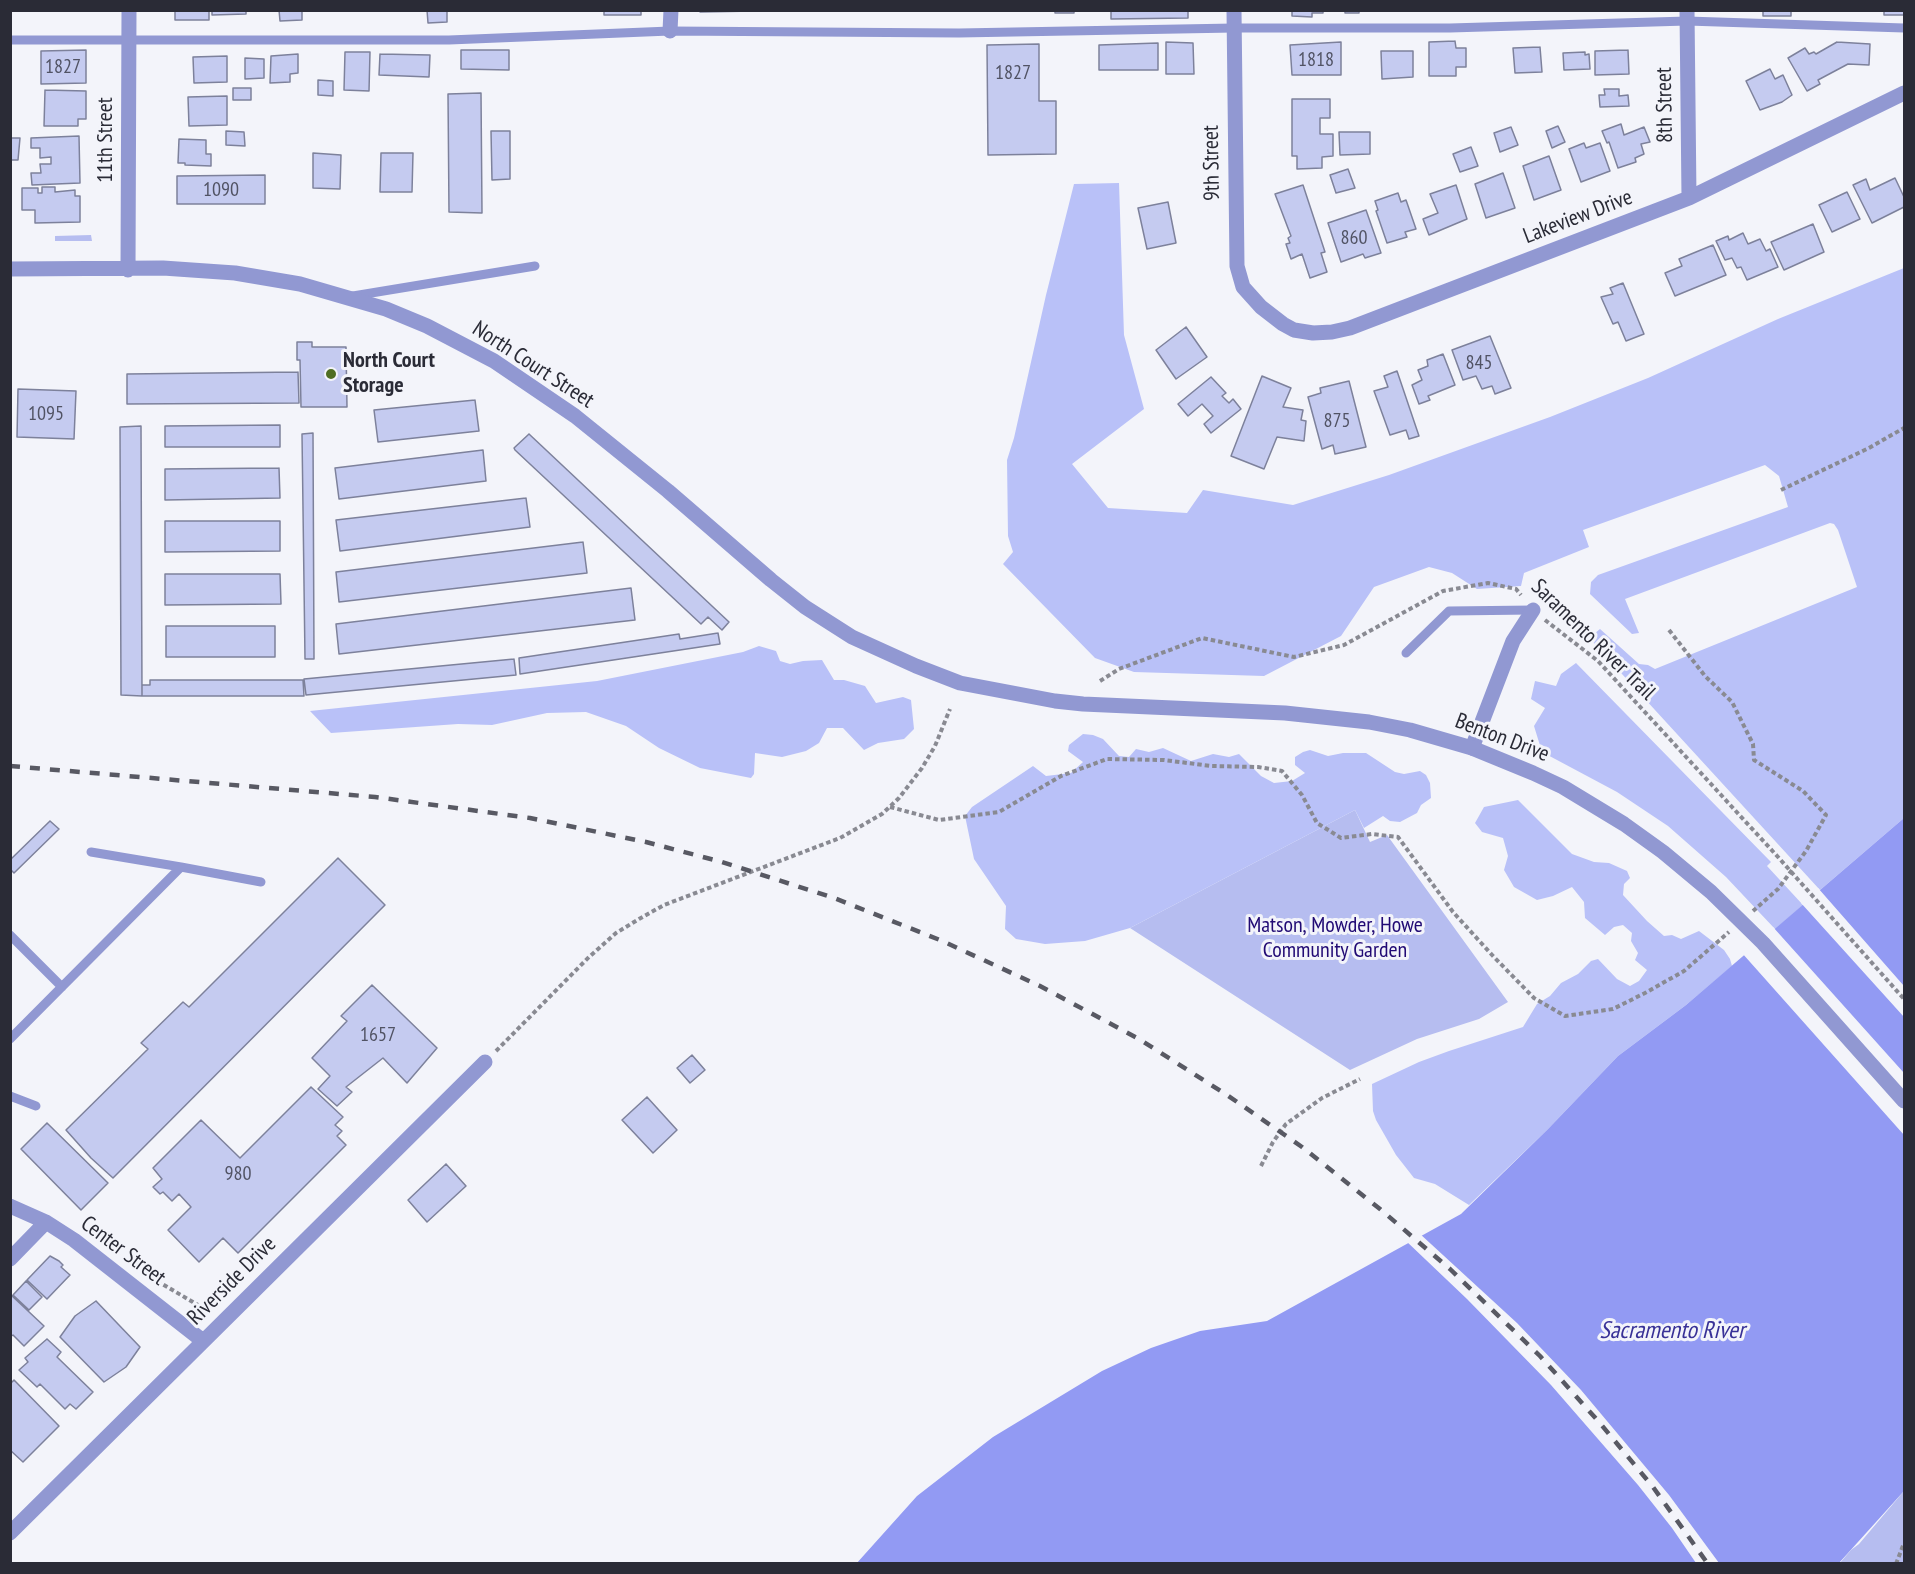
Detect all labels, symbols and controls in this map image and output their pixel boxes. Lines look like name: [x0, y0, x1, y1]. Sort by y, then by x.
house number: 1818: [1298, 48, 1334, 72]
house number: 1827: [45, 55, 81, 79]
house number: 1827: [995, 61, 1031, 85]
street label: 8th Street: [1651, 67, 1679, 143]
street label: 11th Street: [93, 97, 119, 183]
street label: 9th Street: [1198, 125, 1226, 201]
house number: 1090: [203, 178, 239, 202]
street label: Lakeview Drive: [1520, 184, 1636, 250]
house number: 860: [1341, 226, 1367, 250]
street label: North Court Street: [467, 316, 599, 414]
place label: North Court Storage: [343, 348, 435, 400]
house number: 845: [1466, 351, 1492, 375]
marker: North Court Storage: [324, 367, 338, 381]
house number: 1095: [28, 402, 64, 426]
house number: 875: [1324, 409, 1350, 433]
street label: Saramento River Trail: [1525, 574, 1661, 706]
street label: Benton Drive: [1451, 708, 1553, 768]
park label: Matson, Mowder, Howe Community Garden: [1247, 913, 1423, 964]
house number: 1657: [360, 1023, 396, 1047]
house number: 980: [225, 1162, 251, 1186]
street label: Center Street: [75, 1211, 171, 1291]
street label: Riverside Drive: [182, 1231, 282, 1331]
water label: Sacramento River: [1599, 1317, 1745, 1345]

